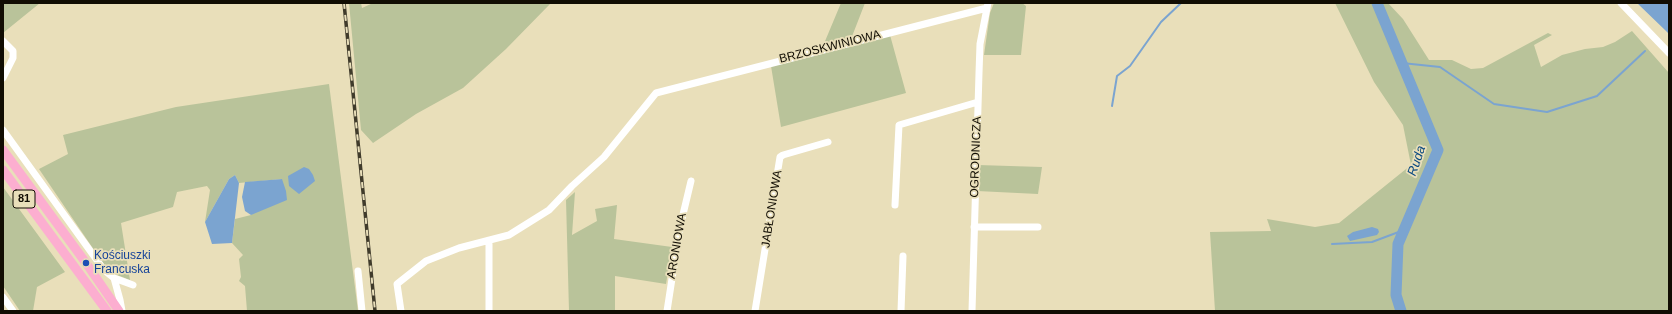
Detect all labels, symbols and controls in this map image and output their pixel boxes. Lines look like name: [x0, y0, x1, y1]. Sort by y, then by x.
street label: BRZOSKWINIOWA: [778, 27, 882, 67]
street label: OGRODNICZA: [967, 116, 985, 198]
water label: Ruda: [1405, 144, 1429, 178]
street label: JABŁONIOWA: [759, 169, 785, 249]
road number: 81: [13, 190, 35, 208]
street label: ARONIOWA: [664, 212, 690, 280]
place label: Kościuszki Francuska: [94, 249, 151, 277]
marker: Kościuszki Francuska: [81, 258, 91, 268]

